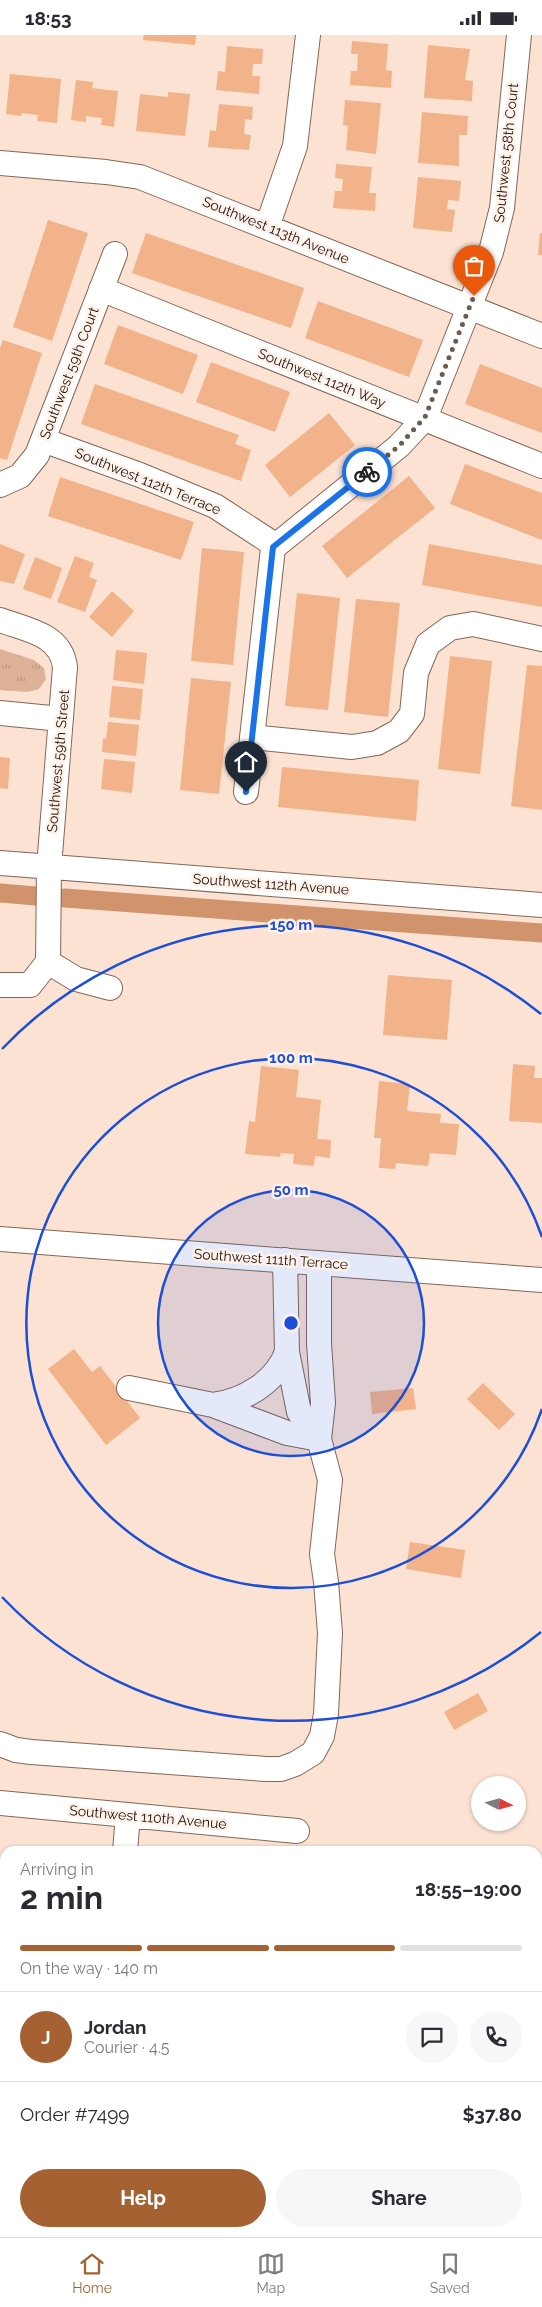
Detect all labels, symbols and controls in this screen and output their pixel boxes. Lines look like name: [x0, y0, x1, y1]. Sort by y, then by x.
text: 18:53: [25, 7, 72, 29]
street label: Southwest 58th Court: [491, 82, 521, 224]
street label: Southwest 113th Avenue: [200, 193, 352, 267]
pin: [453, 245, 495, 296]
icon: bag: [460, 252, 488, 280]
street label: Southwest 59th Court: [36, 304, 102, 441]
street label: Southwest 112th Way: [256, 345, 389, 411]
street label: Southwest 112th Terrace: [73, 444, 223, 518]
courier: [342, 447, 392, 497]
icon: bike: [353, 458, 381, 486]
street label: Southwest 59th Street: [44, 689, 72, 833]
pin: [225, 741, 267, 792]
icon: home: [232, 748, 260, 776]
street label: Southwest 112th Avenue: [192, 871, 350, 897]
text: 150 m: [270, 916, 312, 934]
text: 100 m: [269, 1049, 313, 1067]
text: 50 m: [273, 1181, 309, 1199]
street label: Southwest 111th Terrace: [193, 1246, 349, 1272]
centre of rings: [282, 1314, 300, 1332]
north arrow: [471, 1776, 526, 1831]
map controls: [471, 1776, 526, 1831]
street label: Southwest 110th Avenue: [69, 1802, 227, 1832]
text: Arriving in: [20, 1860, 94, 1879]
text: 18:55–19:00: [415, 1878, 522, 1900]
text: 2 min: [20, 1879, 103, 1916]
text: On the way · 140 m: [20, 1959, 158, 1978]
button: chat: [406, 2011, 458, 2063]
button: phone: [470, 2011, 522, 2063]
text: Jordan: [84, 2016, 147, 2038]
text: J: [41, 2026, 51, 2048]
text: Courier · 4.5: [84, 2038, 169, 2057]
text: Order #7499: [20, 2103, 129, 2125]
text: $37.80: [462, 2103, 522, 2125]
button: Help: [20, 2169, 266, 2227]
button: Share: [276, 2169, 522, 2227]
tab: Home: [72, 2250, 112, 2296]
tab: Map: [257, 2250, 285, 2296]
tab: Saved: [430, 2250, 470, 2296]

